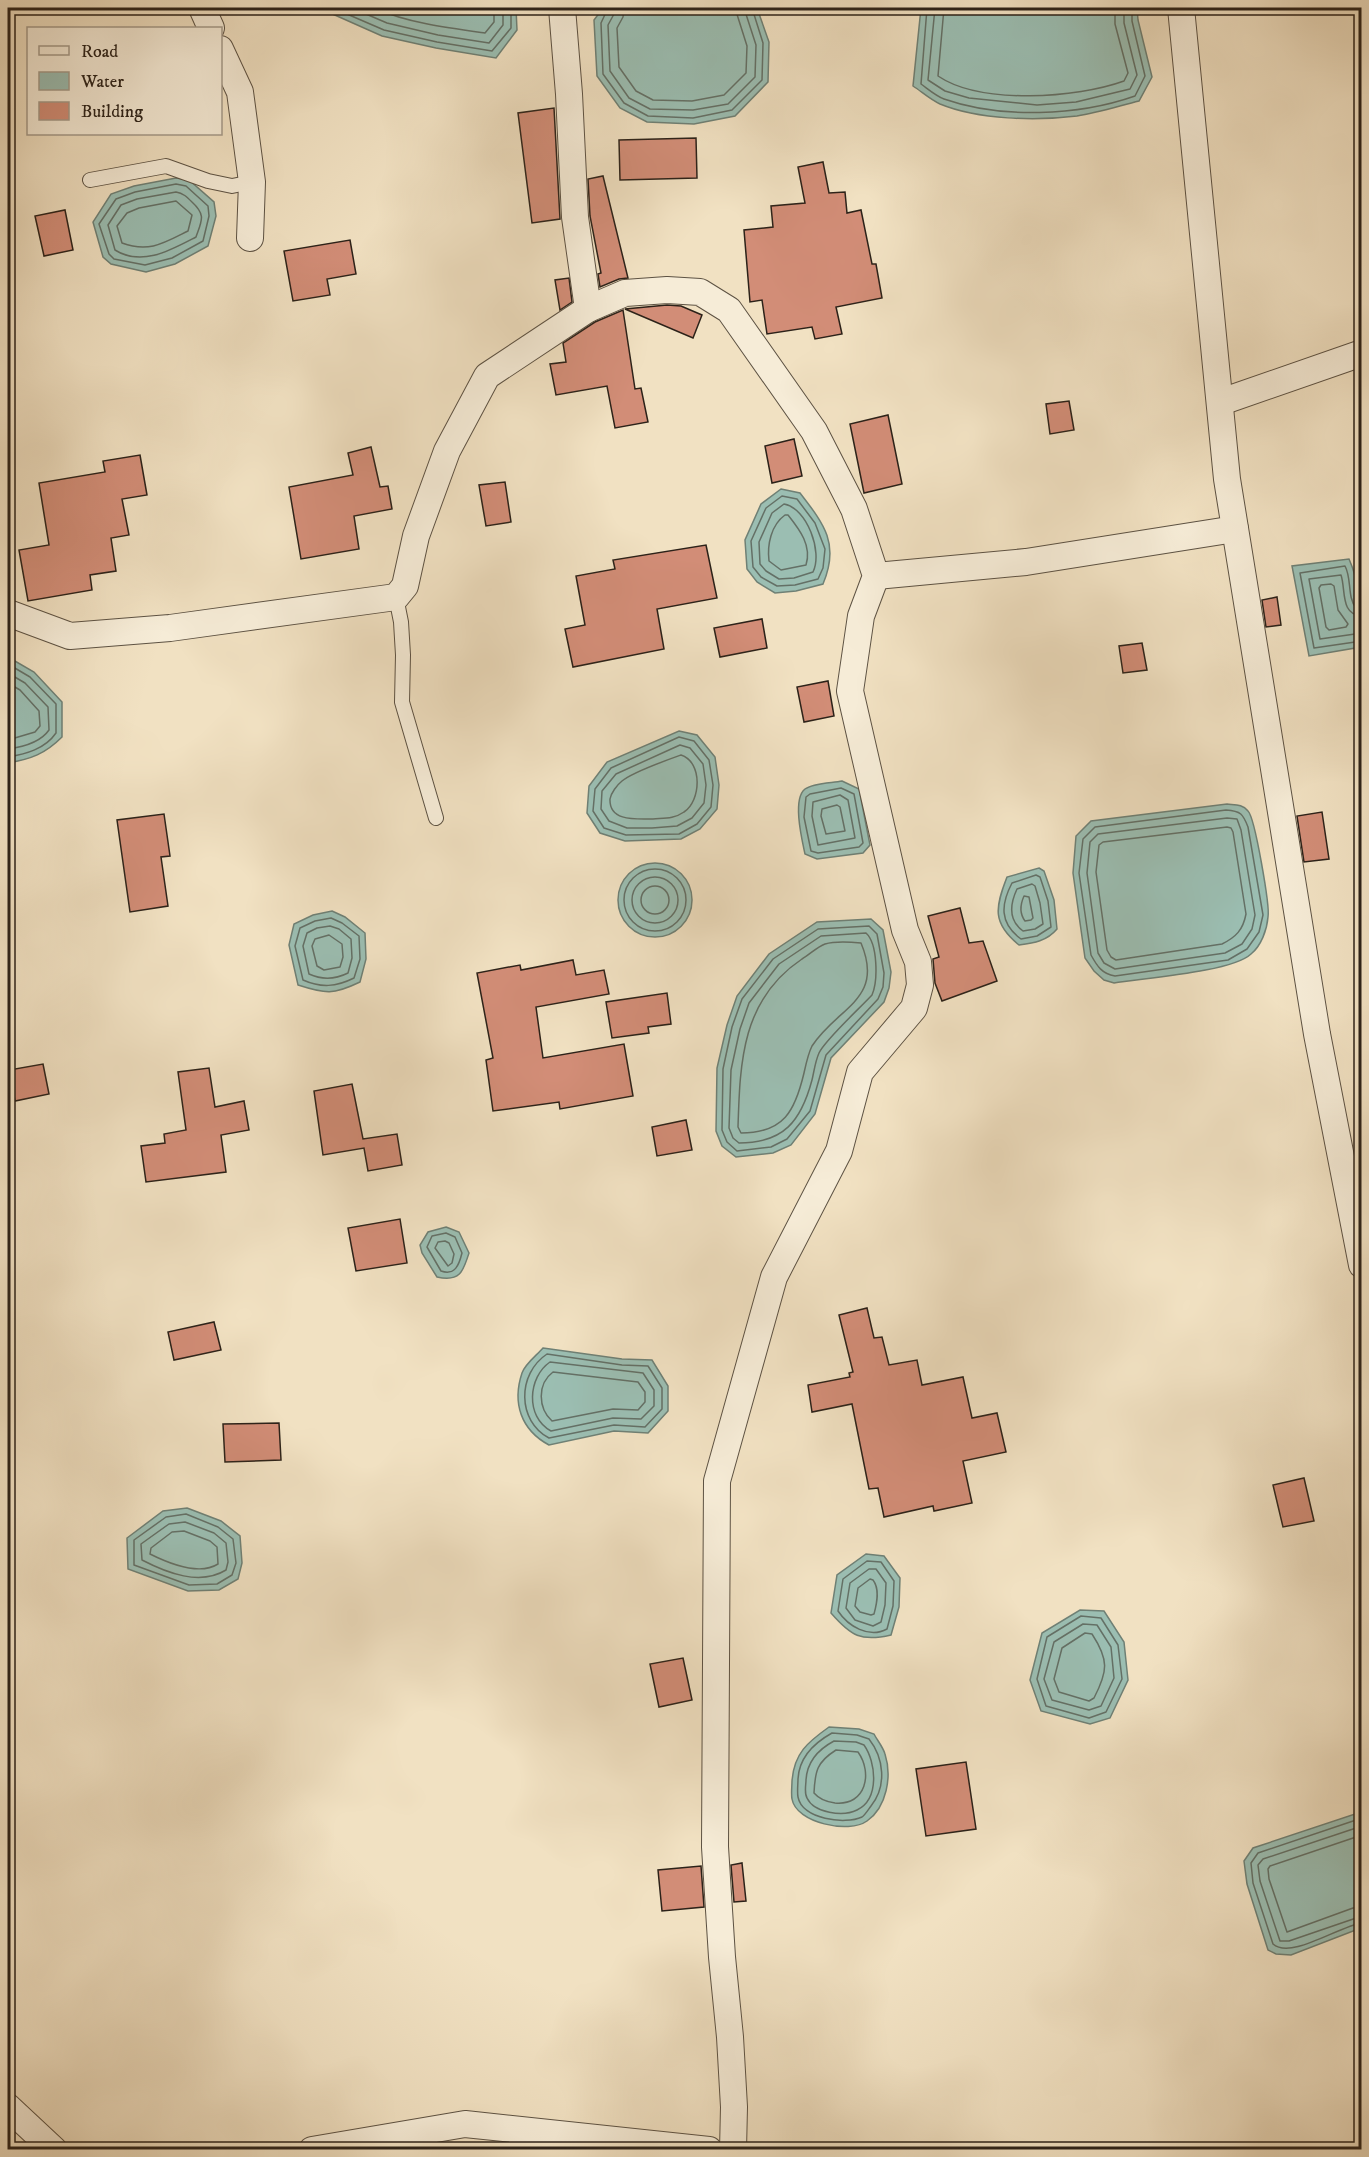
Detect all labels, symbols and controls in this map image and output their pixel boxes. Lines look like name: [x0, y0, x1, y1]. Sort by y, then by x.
legend: [27, 27, 222, 135]
text: Road: [81, 41, 118, 63]
text: Water: [80, 71, 124, 93]
text: Building: [81, 101, 143, 123]

